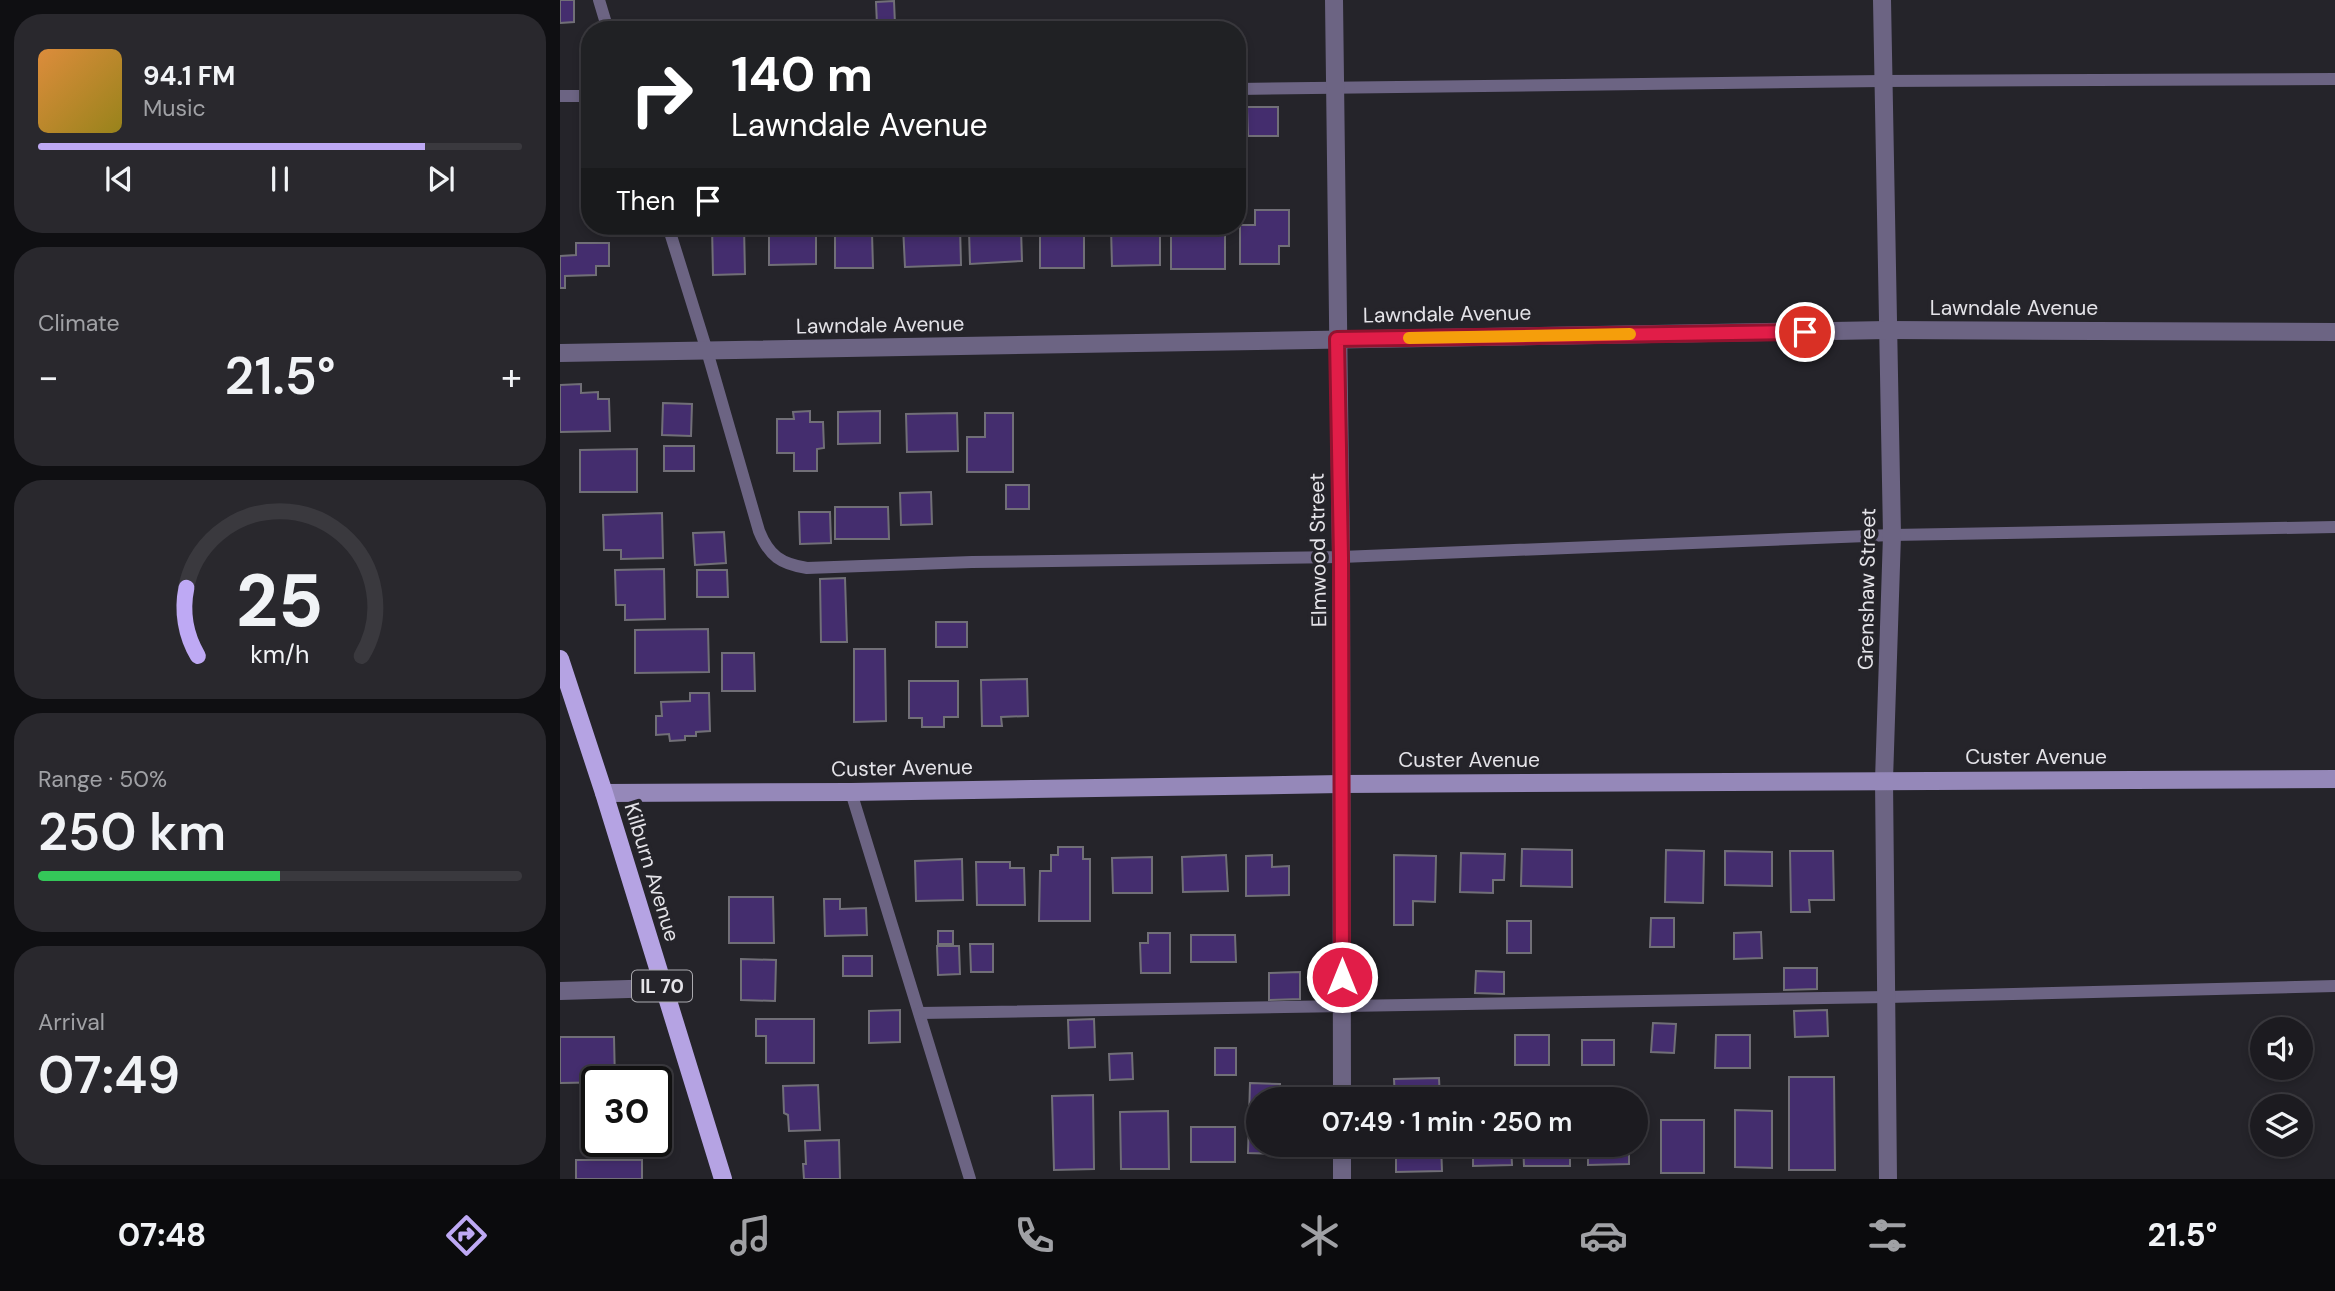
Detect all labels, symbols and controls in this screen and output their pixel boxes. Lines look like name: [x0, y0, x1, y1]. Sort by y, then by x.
text: 140 m: [731, 42, 873, 106]
icon: right: [616, 49, 707, 140]
text: 94.1 FM: [143, 59, 235, 93]
text: Music: [143, 93, 206, 123]
text: Lawndale Avenue: [731, 104, 988, 146]
icon: previous: [100, 160, 138, 198]
icon: pause: [261, 160, 299, 198]
icon: next: [422, 160, 460, 198]
icon: arrive: [689, 182, 727, 220]
text: Then: [616, 184, 675, 218]
street label: Lawndale Avenue: [1930, 294, 2098, 322]
street label: Lawndale Avenue: [1363, 299, 1532, 329]
pin: [1775, 302, 1835, 362]
text: Climate: [38, 308, 120, 338]
street label: Lawndale Avenue: [796, 310, 965, 340]
icon: arrive: [1786, 313, 1824, 351]
text: 21.5°: [224, 342, 336, 410]
text: −: [38, 352, 59, 402]
text: +: [501, 352, 522, 402]
street label: Elmwood Street: [1303, 473, 1333, 627]
street label: Grenshaw Street: [1852, 508, 1882, 670]
text: 25: [236, 554, 324, 649]
text: km/h: [250, 637, 310, 670]
street label: Custer Avenue: [1965, 743, 2107, 771]
street label: Custer Avenue: [1398, 746, 1540, 774]
street label: Custer Avenue: [831, 753, 973, 783]
text: Range · 50%: [38, 764, 167, 794]
text: 250 km: [38, 798, 226, 866]
street label: Kilburn Avenue: [618, 799, 686, 945]
position arrow: [1305, 940, 1379, 1014]
road number: IL 70: [632, 970, 692, 1002]
text: Arrival: [38, 1007, 105, 1037]
map controls: [2250, 1017, 2313, 1157]
button: sound: [2250, 1017, 2313, 1080]
text: 07:49: [38, 1041, 180, 1109]
speed limit sign: 30: [581, 1066, 672, 1157]
button: layers: [2250, 1094, 2313, 1157]
text: 07:49 · 1 min · 250 m: [1322, 1105, 1572, 1139]
icon: directions: [442, 1211, 491, 1260]
icon: music: [726, 1211, 775, 1260]
icon: phone: [1010, 1211, 1059, 1260]
icon: climate: [1295, 1211, 1344, 1260]
icon: car: [1579, 1211, 1628, 1260]
icon: filters: [1863, 1211, 1912, 1260]
text: 07:48: [118, 1214, 206, 1256]
text: 21.5°: [2148, 1214, 2217, 1256]

